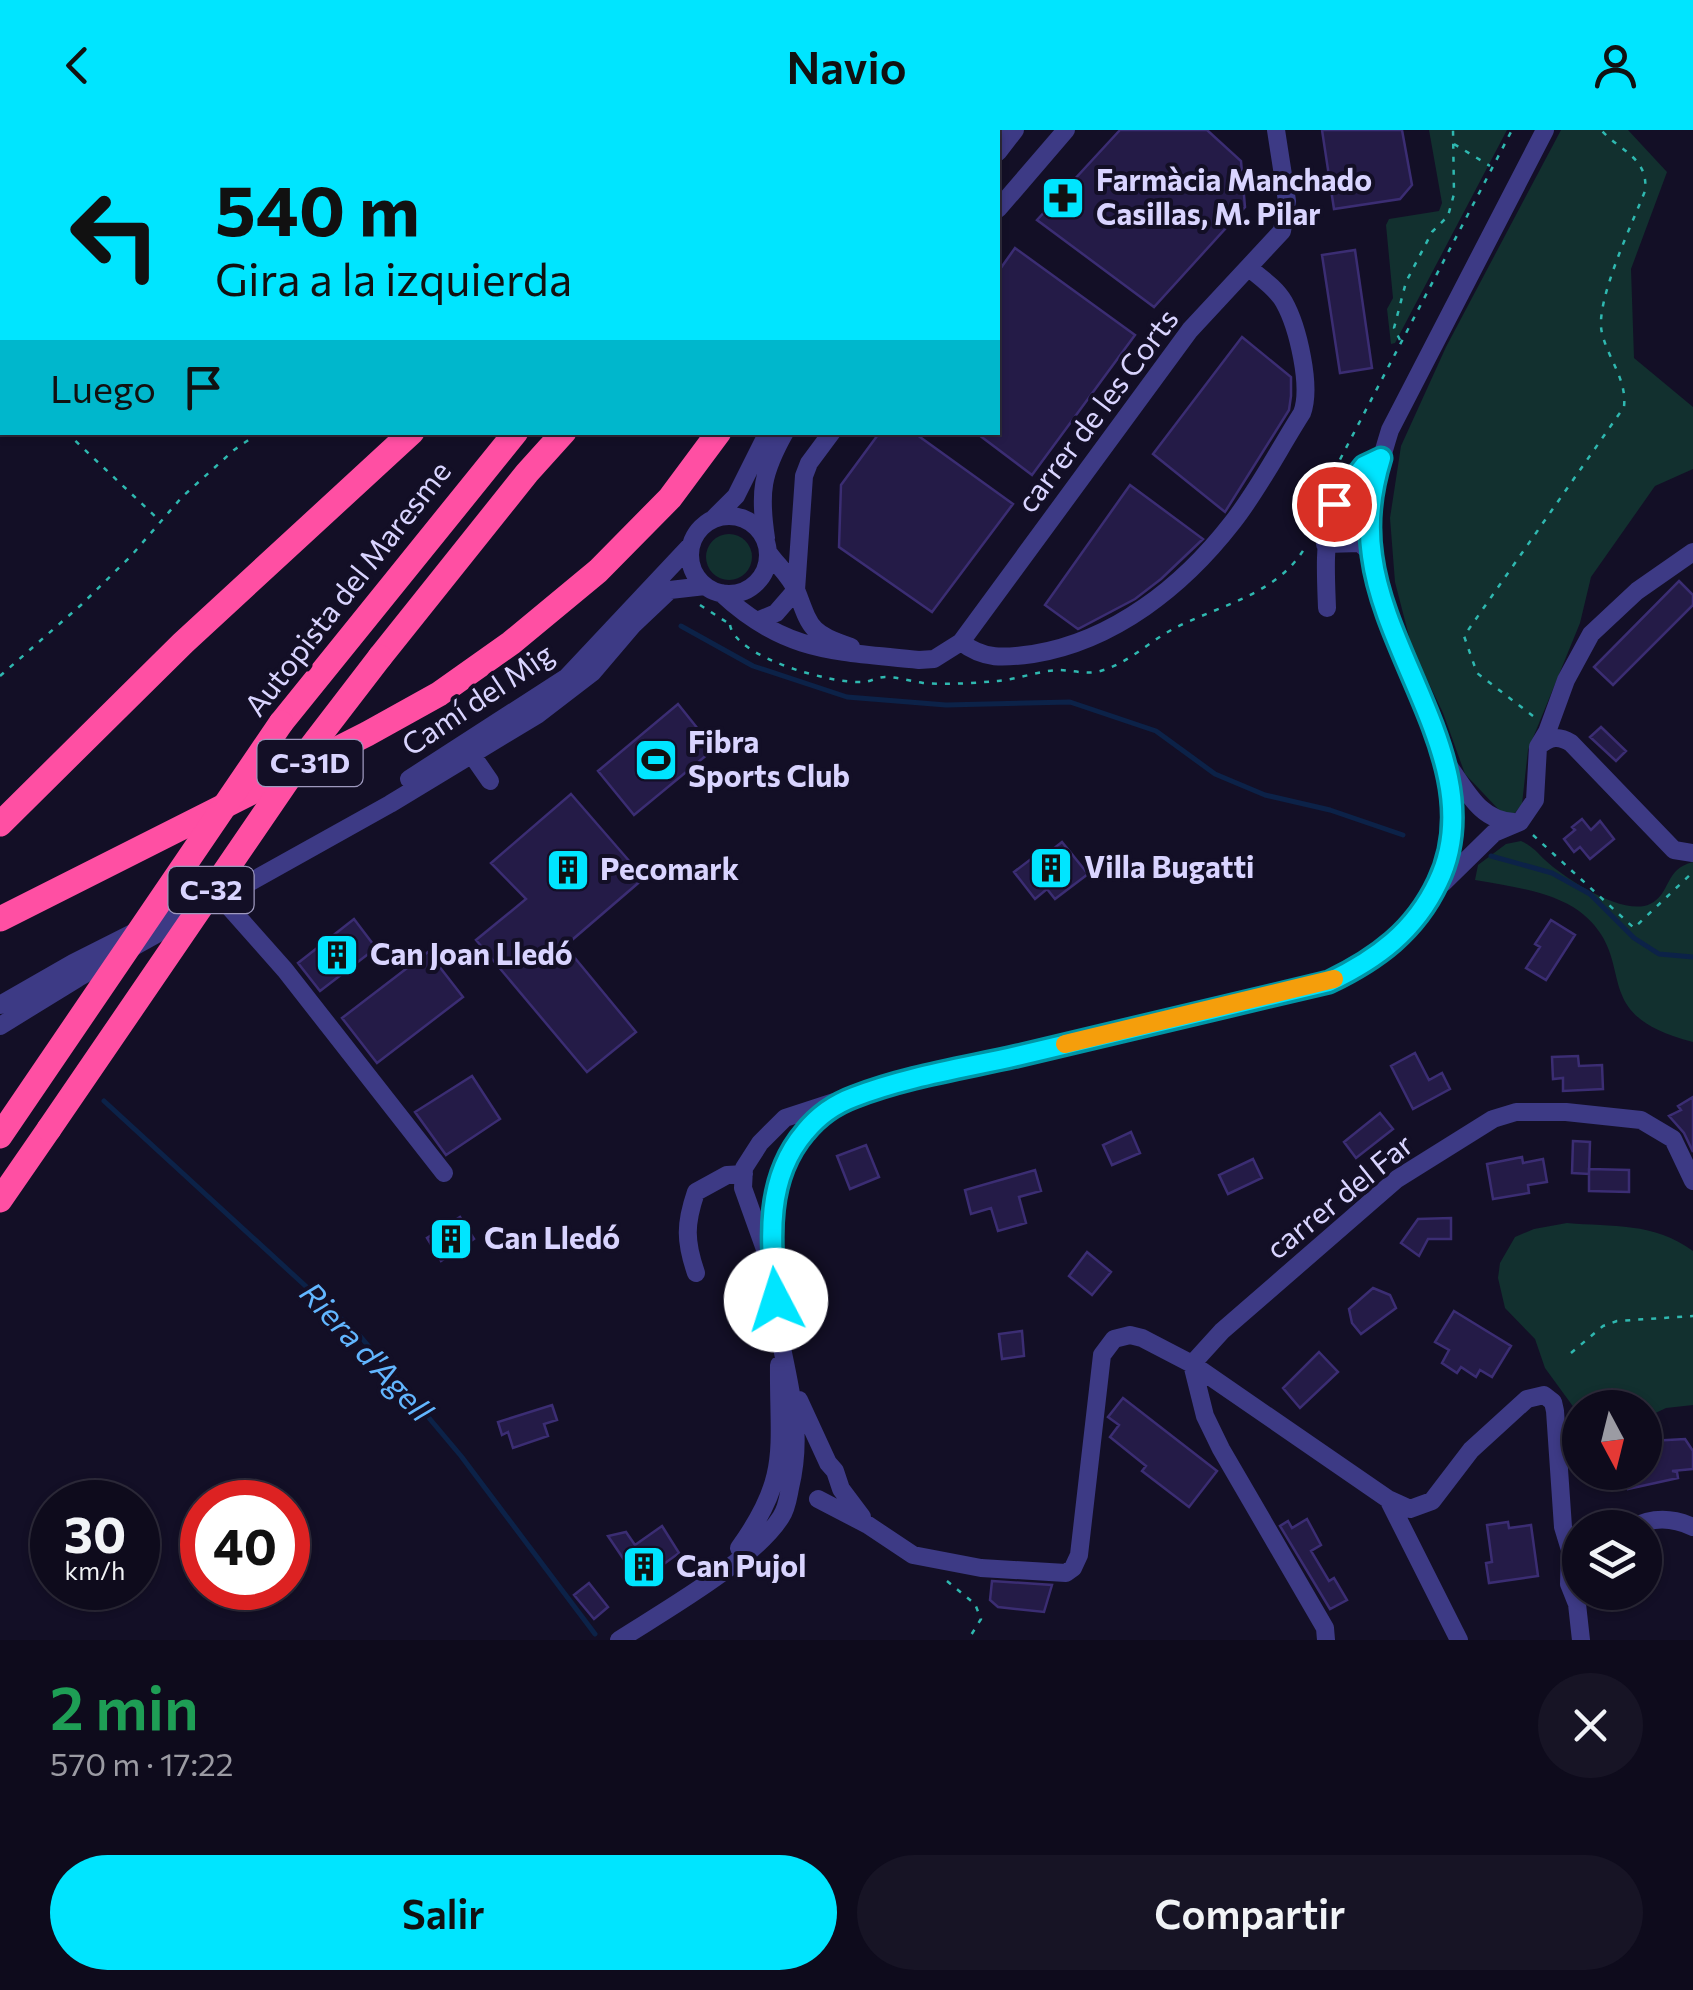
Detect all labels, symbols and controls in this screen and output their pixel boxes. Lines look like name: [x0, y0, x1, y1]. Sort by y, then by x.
icon: back: [50, 38, 105, 93]
text: Navio: [786, 38, 907, 93]
icon: person: [1588, 38, 1643, 93]
place label: Farmàcia Manchado Casillas, M. Pilar: [1096, 160, 1372, 231]
text: 540 m: [215, 165, 420, 250]
icon: left: [50, 170, 180, 300]
pharmacy icon: Farmàcia Manchado Casillas, M. Pilar: [1040, 175, 1086, 221]
text: Gira a la izquierda: [215, 250, 572, 305]
street label: carrer de les Corts: [1007, 300, 1185, 519]
icon: arrive: [176, 360, 231, 415]
text: Luego: [50, 364, 156, 411]
street label: Autopista del Maresme: [235, 453, 457, 722]
pin: [1292, 462, 1377, 547]
icon: arrive: [1307, 477, 1362, 532]
street label: Camí del Mig: [394, 634, 560, 762]
place label: Fibra Sports Club: [688, 722, 850, 793]
sports icon: Fibra Sports Club: [633, 737, 679, 783]
road number: C-31D: [258, 740, 362, 786]
building icon: Villa Bugatti: [1028, 845, 1074, 891]
building icon: Pecomark: [545, 847, 591, 893]
place label: Villa Bugatti: [1084, 847, 1254, 884]
place label: Pecomark: [600, 849, 739, 886]
road number: C-32: [168, 867, 254, 913]
building icon: Can Joan Lledó: [314, 932, 360, 978]
place label: Can Joan Lledó: [370, 934, 573, 971]
street label: carrer del Far: [1257, 1125, 1419, 1266]
building icon: Can Lledó: [428, 1216, 474, 1262]
place label: Can Lledó: [484, 1218, 620, 1255]
position arrow: [724, 1248, 828, 1352]
water label: Riera d'Agell: [293, 1272, 443, 1429]
north arrow: [1562, 1390, 1662, 1490]
map controls: [1562, 1390, 1662, 1610]
speed limit sign: 40: [180, 1480, 310, 1610]
text: 30: [64, 1502, 126, 1563]
button: layers: [1562, 1510, 1662, 1610]
building icon: Can Pujol: [621, 1544, 667, 1590]
place label: Can Pujol: [676, 1546, 806, 1583]
text: km/h: [65, 1555, 125, 1585]
text: 2 min: [50, 1669, 199, 1742]
button: close: [1538, 1673, 1643, 1778]
text: 570 m · 17:22: [50, 1743, 234, 1783]
button: Salir: [50, 1855, 837, 1970]
button: Compartir: [857, 1855, 1643, 1970]

